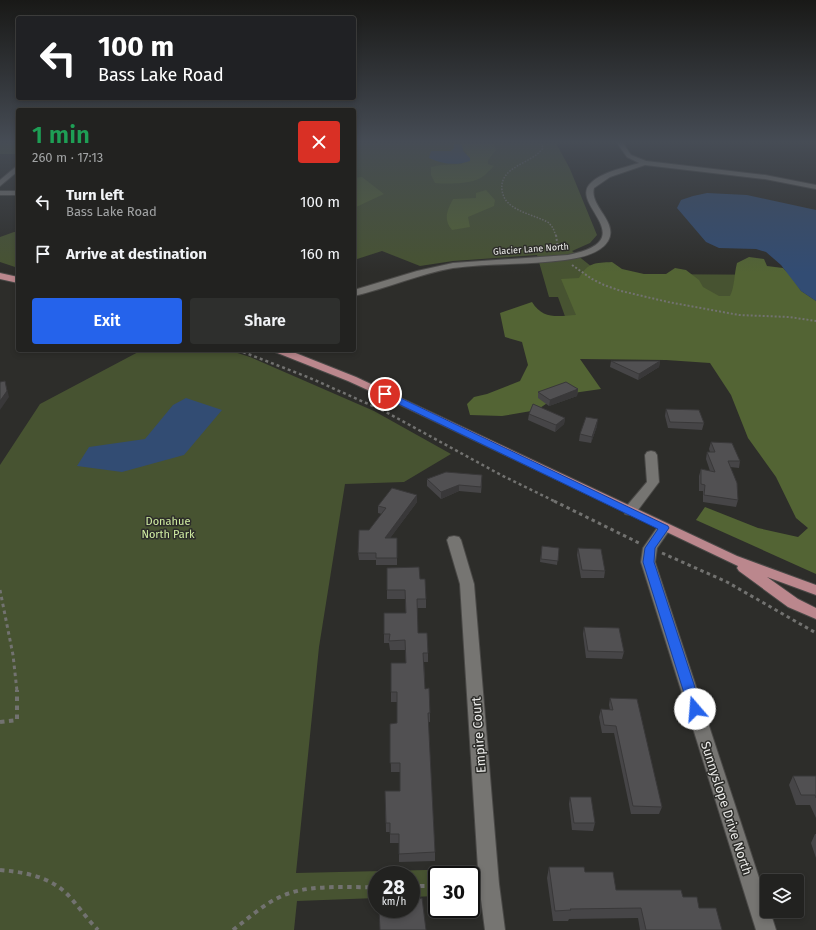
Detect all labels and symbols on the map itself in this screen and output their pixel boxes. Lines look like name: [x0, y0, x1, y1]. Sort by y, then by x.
street label: Glacier Lane North: [493, 241, 569, 257]
pin: [368, 377, 402, 411]
park label: Donahue North Park: [141, 515, 195, 541]
position arrow: [674, 688, 716, 730]
street label: Empire Court: [468, 696, 489, 774]
street label: Sunnyslope Drive North: [698, 740, 755, 877]
speed limit sign: 30: [428, 866, 480, 918]

